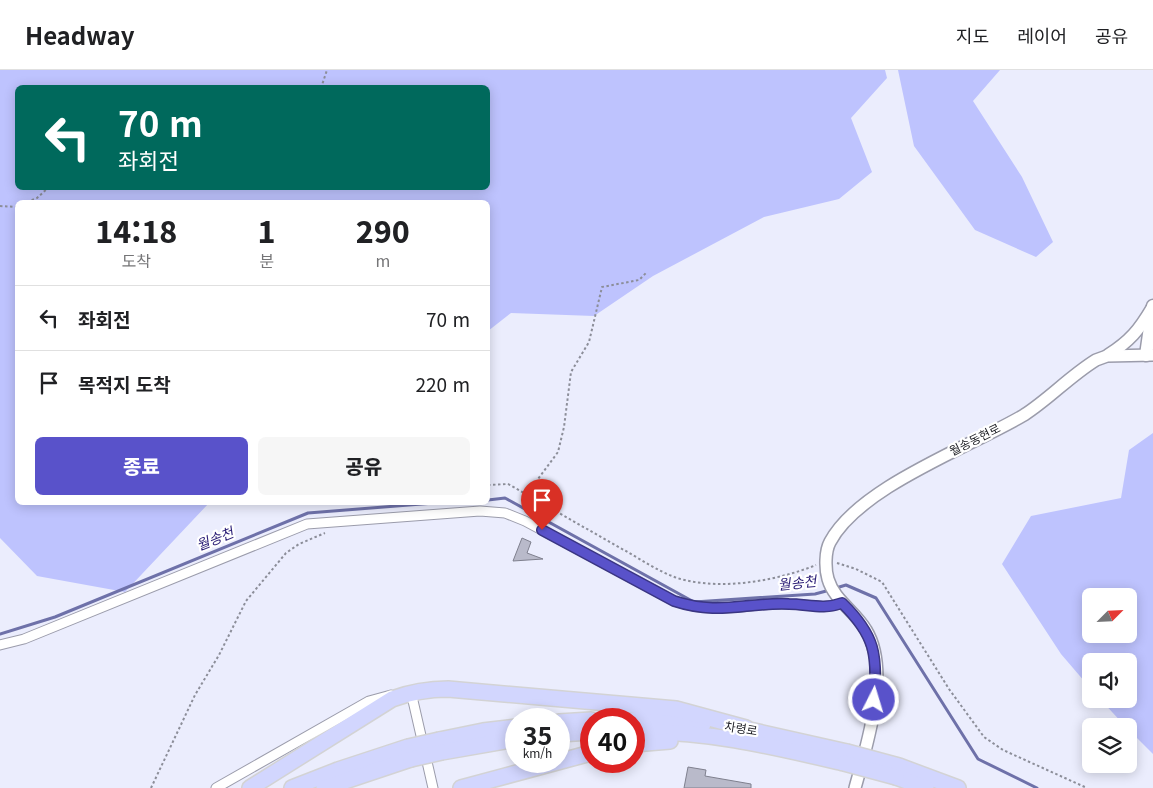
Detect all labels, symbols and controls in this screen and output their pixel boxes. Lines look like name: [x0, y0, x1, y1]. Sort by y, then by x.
text: Headway: [25, 17, 135, 52]
text: 지도: [956, 22, 989, 48]
text: 레이어: [1017, 22, 1067, 48]
text: 공유: [1095, 22, 1128, 48]
text: 70 m: [118, 96, 203, 147]
icon: left: [35, 105, 100, 170]
text: 좌회전: [118, 143, 179, 175]
text: 14:18: [95, 208, 177, 252]
text: 1: [258, 208, 276, 252]
text: 290: [356, 208, 410, 252]
text: 도착: [122, 248, 151, 272]
text: 분: [259, 248, 274, 272]
text: m: [375, 248, 390, 272]
icon: left: [35, 304, 63, 332]
text: 좌회전: [78, 305, 130, 332]
text: 70 m: [426, 305, 470, 332]
icon: arrive: [35, 369, 63, 397]
text: 목적지 도착: [78, 370, 171, 397]
text: 220 m: [415, 370, 470, 397]
street label: 월송동현로: [946, 419, 1003, 459]
button: 종료: [35, 437, 248, 495]
button: 공유: [258, 437, 470, 495]
pin: [521, 479, 563, 530]
icon: arrive: [528, 486, 556, 514]
water label: 월송천: [193, 521, 237, 555]
water label: 월송천: [777, 570, 818, 594]
north arrow: [1082, 588, 1138, 642]
map controls: [1082, 588, 1137, 773]
button: sound: [1082, 653, 1137, 708]
position arrow: [847, 673, 899, 725]
speed limit sign: 40: [580, 708, 645, 773]
text: 35: [523, 716, 552, 752]
street label: 차령로: [724, 717, 759, 739]
button: layers: [1082, 718, 1137, 773]
text: km/h: [523, 744, 552, 761]

